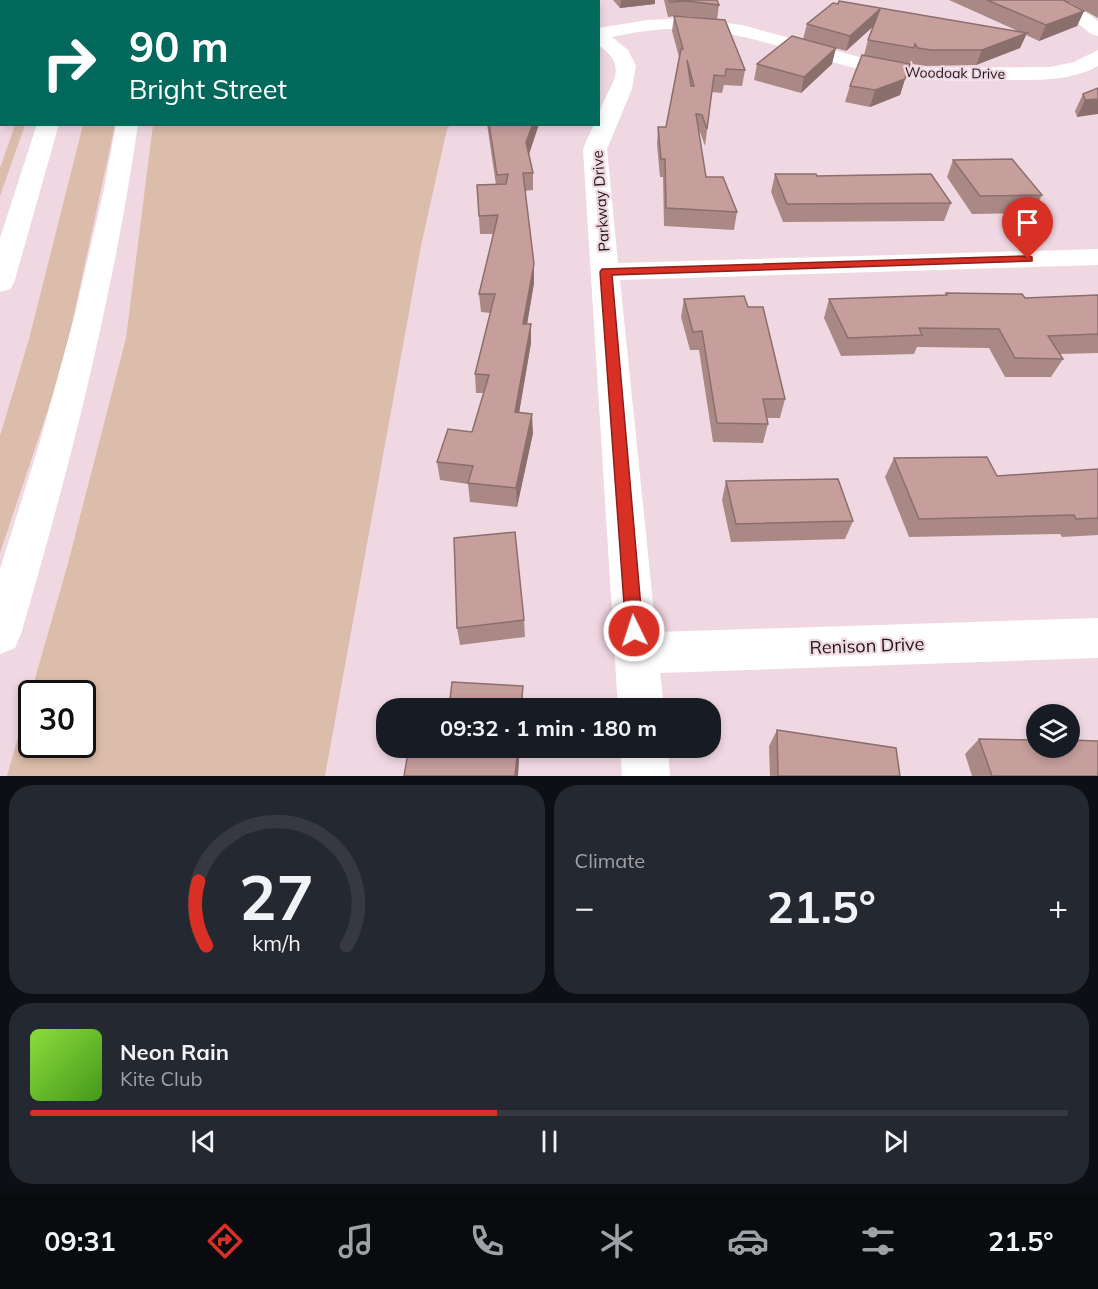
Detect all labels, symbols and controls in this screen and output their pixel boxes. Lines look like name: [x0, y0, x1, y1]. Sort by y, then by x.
text: 90 m: [129, 20, 229, 73]
icon: right: [30, 24, 108, 102]
street label: Woodoak Drive: [905, 63, 1005, 83]
text: Bright Street: [129, 72, 287, 106]
street label: Parkway Drive: [587, 150, 614, 252]
pin: [1002, 197, 1053, 259]
icon: arrive: [1011, 206, 1044, 239]
position arrow: [602, 599, 666, 663]
street label: Renison Drive: [809, 632, 925, 659]
speed limit sign: 30: [18, 680, 96, 758]
map controls: [1026, 704, 1080, 758]
button: layers: [1026, 704, 1080, 758]
text: 09:32 · 1 min · 180 m: [440, 714, 657, 742]
text: Climate: [575, 848, 645, 873]
text: 27: [239, 857, 314, 936]
text: 21.5°: [767, 878, 876, 934]
text: −: [575, 886, 594, 927]
text: +: [1048, 886, 1068, 927]
text: km/h: [252, 930, 301, 957]
text: Neon Rain: [120, 1038, 229, 1066]
text: Kite Club: [120, 1066, 202, 1091]
icon: previous: [187, 1125, 220, 1158]
icon: pause: [533, 1125, 566, 1158]
icon: next: [879, 1125, 912, 1158]
icon: directions: [204, 1220, 246, 1262]
icon: music: [335, 1220, 377, 1262]
icon: phone: [466, 1220, 508, 1262]
icon: climate: [596, 1220, 638, 1262]
icon: car: [727, 1220, 769, 1262]
icon: filters: [857, 1220, 899, 1262]
text: 09:31: [44, 1224, 116, 1258]
text: 21.5°: [988, 1224, 1054, 1258]

